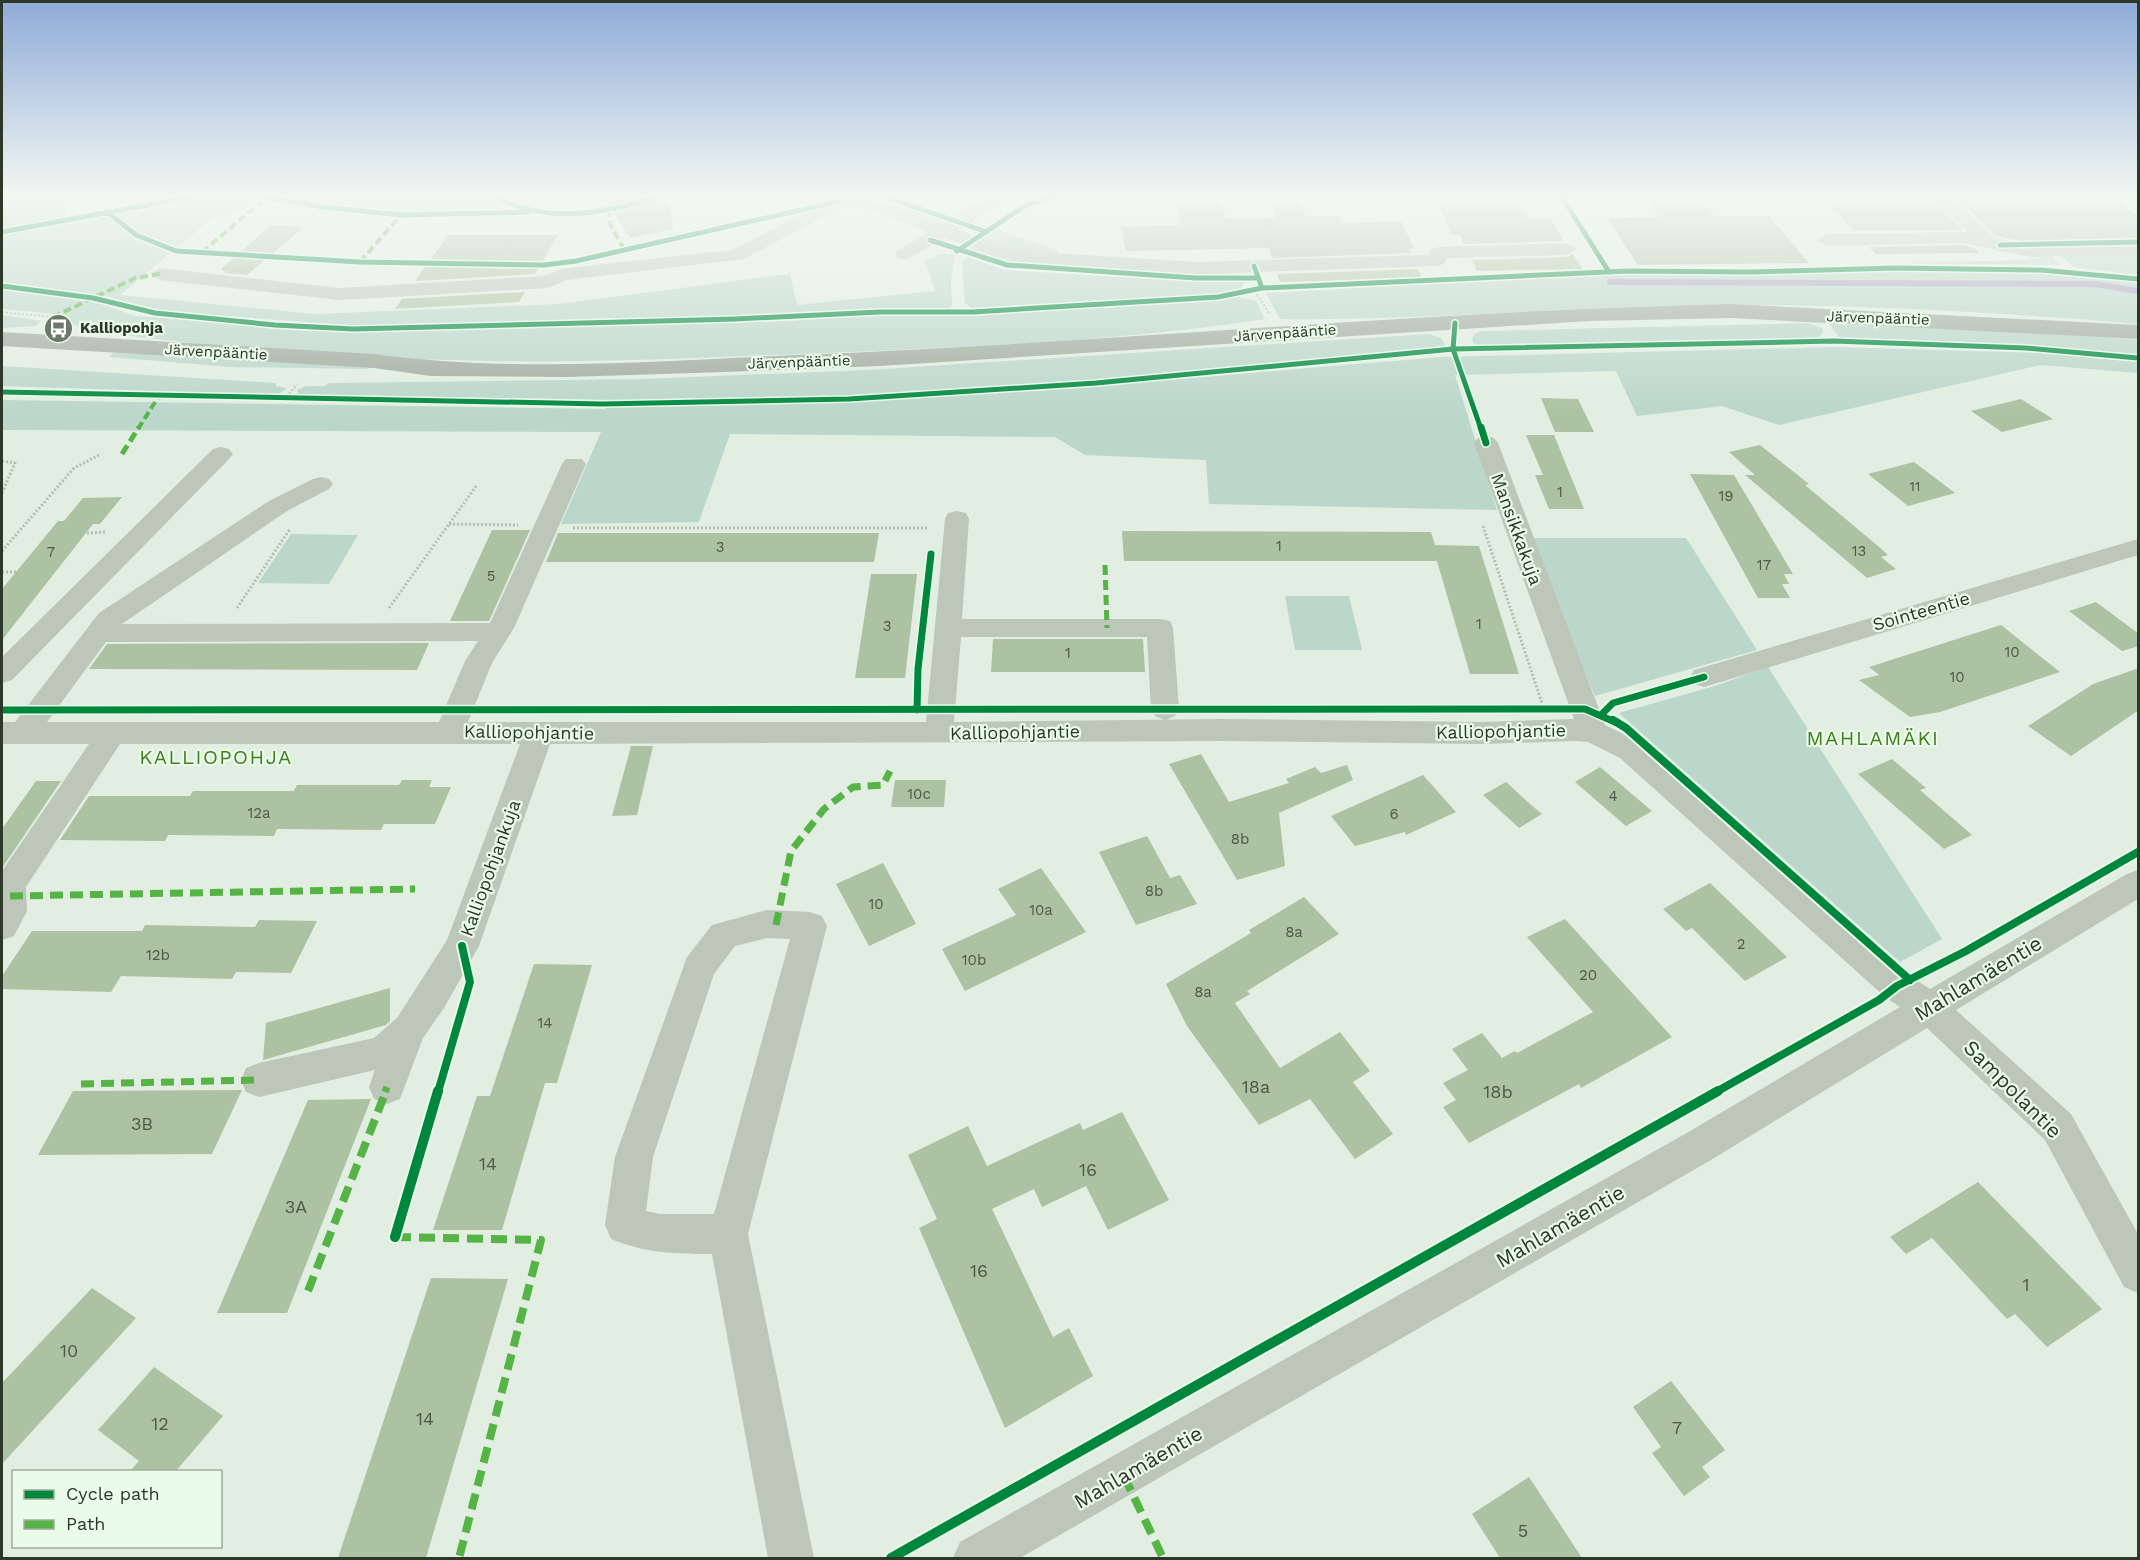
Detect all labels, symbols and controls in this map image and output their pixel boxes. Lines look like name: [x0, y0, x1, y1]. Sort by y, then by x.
street label: Järvenpääntie: [1826, 307, 1930, 329]
bus stop icon: Kalliopohja: [43, 312, 75, 344]
place label: Kalliopohja: [80, 319, 163, 337]
street label: Järvenpääntie: [1233, 320, 1337, 346]
street label: Järvenpääntie: [164, 340, 268, 364]
street label: Järvenpääntie: [747, 351, 851, 373]
street label: Mansikkakuja: [1487, 470, 1547, 588]
house number: 11: [1910, 478, 1920, 494]
house number: 1: [1557, 483, 1563, 501]
house number: 19: [1718, 487, 1734, 505]
house number: 1: [1276, 537, 1282, 555]
house number: 3: [716, 538, 724, 556]
house number: 13: [1852, 542, 1866, 560]
house number: 7: [47, 543, 55, 561]
house number: 17: [1757, 556, 1771, 574]
house number: 5: [487, 567, 495, 585]
street label: Sointeentie: [1870, 587, 1972, 635]
house number: 1: [1476, 615, 1482, 633]
house number: 3: [883, 617, 891, 635]
house number: 10: [2004, 643, 2020, 661]
house number: 1: [1065, 644, 1071, 662]
house number: 10: [1949, 668, 1965, 686]
street label: Kalliopohjantie: [1436, 719, 1566, 743]
street label: Kalliopohjantie: [464, 720, 594, 744]
street label: Kalliopohjantie: [950, 720, 1080, 744]
district label: MAHLAMÄKI: [1807, 726, 1939, 750]
district label: KALLIOPOHJA: [139, 745, 293, 769]
house number: 10c: [907, 785, 931, 803]
house number: 4: [1608, 787, 1618, 805]
street label: Kalliopohjankuja: [456, 797, 524, 939]
house number: 12a: [247, 804, 271, 822]
house number: 6: [1389, 805, 1399, 823]
house number: 8b: [1231, 830, 1249, 848]
house number: 8b: [1145, 882, 1163, 900]
house number: 10: [868, 895, 884, 913]
house number: 10a: [1029, 901, 1053, 919]
house number: 8a: [1285, 923, 1303, 941]
street label: Mahlamäentie: [1910, 930, 2046, 1026]
house number: 2: [1737, 935, 1745, 953]
house number: 12b: [146, 946, 170, 964]
house number: 10b: [962, 951, 986, 969]
house number: 20: [1579, 966, 1597, 984]
house number: 8a: [1194, 983, 1212, 1001]
house number: 14: [537, 1014, 553, 1032]
street label: Sampolantie: [1959, 1035, 2067, 1143]
house number: 18a: [1242, 1076, 1270, 1097]
house number: 18b: [1483, 1081, 1513, 1102]
house number: 3B: [131, 1113, 153, 1134]
house number: 14: [479, 1153, 497, 1174]
house number: 16: [1079, 1159, 1097, 1180]
street label: Mahlamäentie: [1491, 1179, 1629, 1273]
house number: 3A: [285, 1196, 307, 1217]
house number: 16: [970, 1260, 988, 1281]
house number: 1: [2022, 1274, 2030, 1295]
house number: 10: [60, 1340, 78, 1361]
house number: 14: [416, 1408, 434, 1429]
house number: 12: [151, 1413, 169, 1434]
house number: 7: [1672, 1417, 1682, 1438]
street label: Mahlamäentie: [1069, 1420, 1207, 1514]
legend: [12, 1470, 222, 1548]
text: Cycle path: [66, 1483, 160, 1504]
text: Path: [66, 1513, 106, 1534]
house number: 5: [1518, 1520, 1528, 1541]

